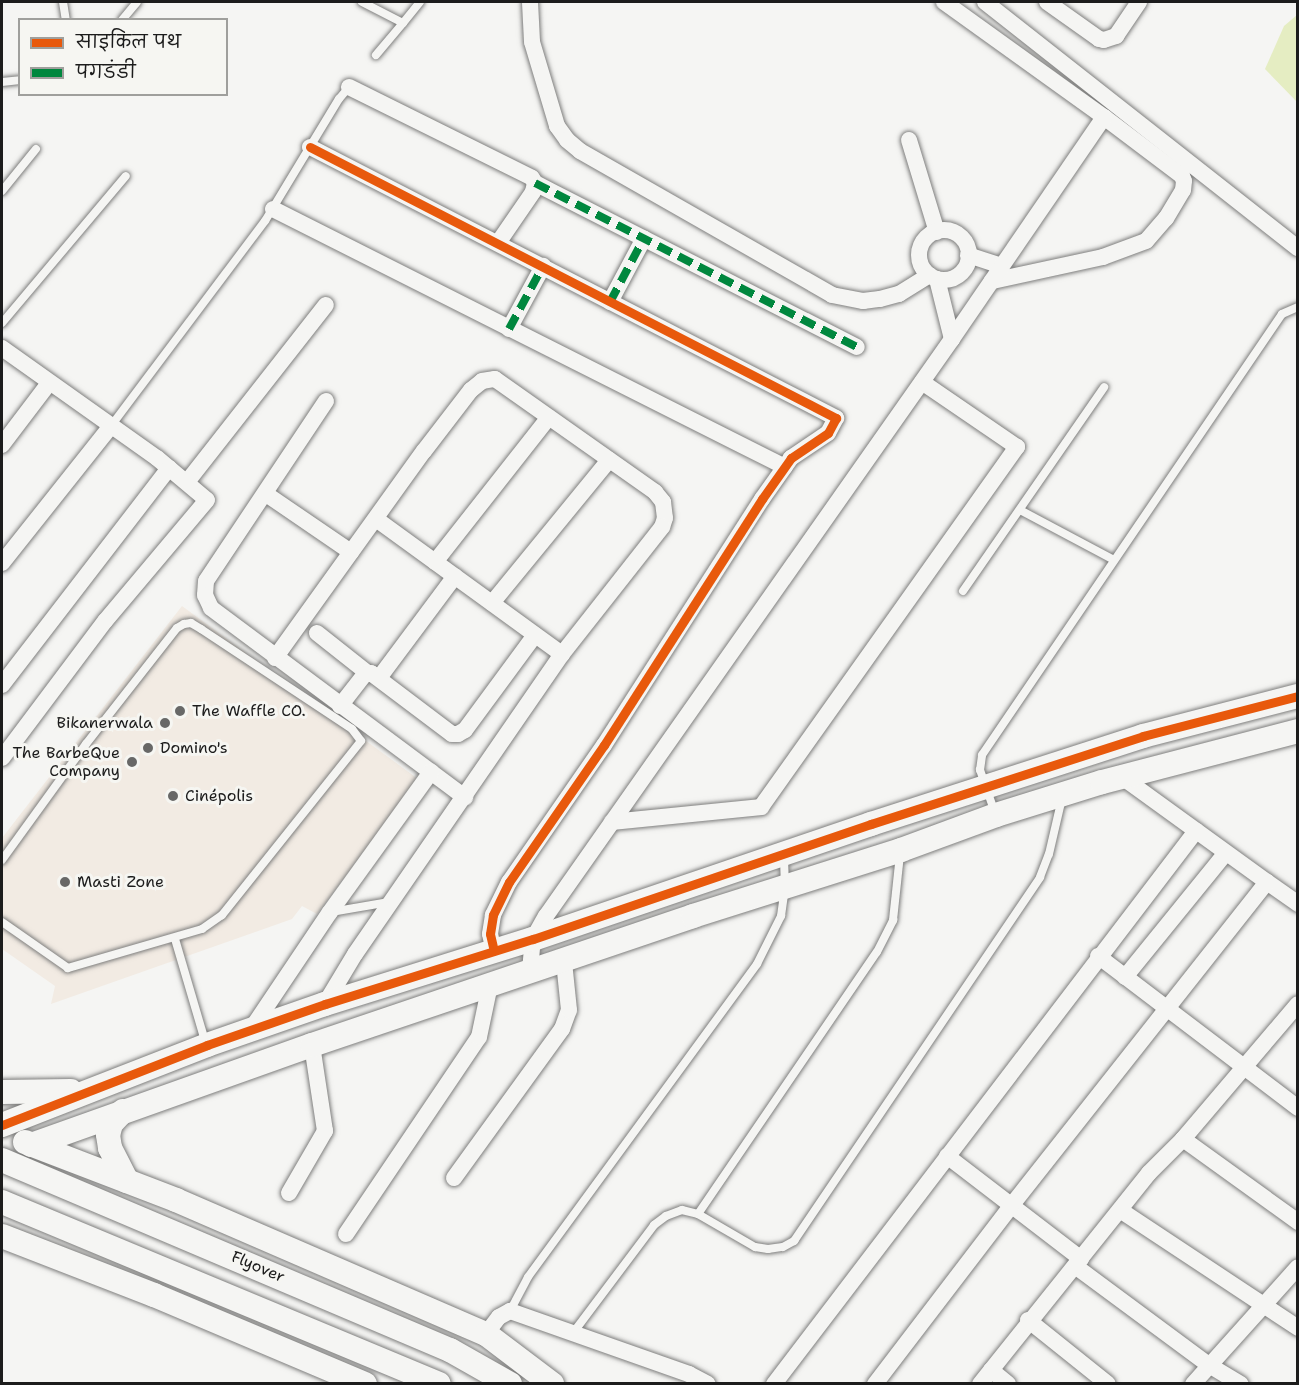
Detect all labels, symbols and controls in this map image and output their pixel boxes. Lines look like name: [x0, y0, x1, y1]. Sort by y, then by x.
legend: [18, 18, 228, 96]
text: साइकिल पथ: [76, 30, 181, 54]
text: पगडंडी: [76, 60, 136, 84]
place label: The Waffle CO.: [192, 701, 306, 721]
marker: The Waffle CO.: [173, 704, 187, 718]
place label: Bikanerwala: [56, 713, 153, 733]
marker: Bikanerwala: [158, 716, 172, 730]
place label: Domino's: [160, 738, 228, 758]
marker: Domino's: [141, 741, 155, 755]
place label: The BarbeQue Company: [12, 743, 120, 781]
marker: The BarbeQue Company: [125, 755, 139, 769]
place label: Cinépolis: [185, 786, 253, 806]
marker: Cinépolis: [166, 789, 180, 803]
place label: Masti Zone: [77, 872, 164, 892]
marker: Masti Zone: [58, 875, 72, 889]
street label: Flyover: [228, 1247, 288, 1287]

